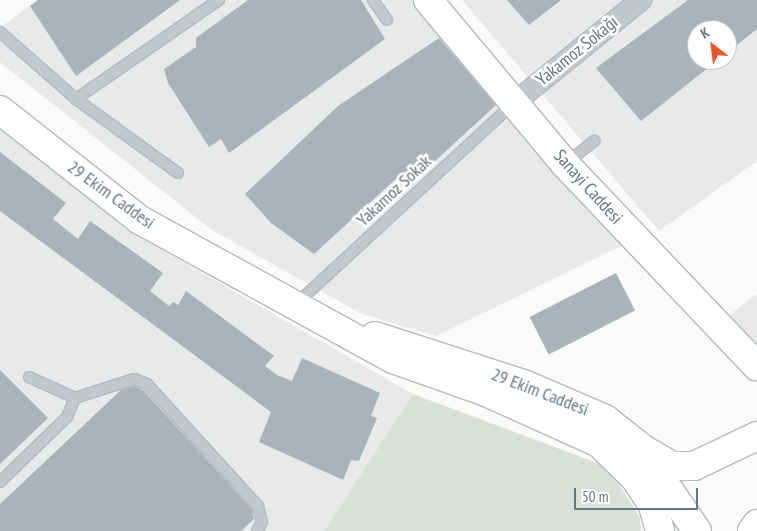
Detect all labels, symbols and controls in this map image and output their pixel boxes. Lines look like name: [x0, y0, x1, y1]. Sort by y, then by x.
street label: Yakamoz Sokağı: [532, 11, 622, 91]
north arrow: [687, 20, 737, 70]
text: K: [697, 23, 713, 42]
street label: Sanayi Caddesi: [549, 145, 627, 229]
street label: Yakamoz Sokak: [352, 151, 436, 231]
street label: 29 Ekim Caddesi: [63, 156, 159, 234]
street label: 29 Ekim Caddesi: [488, 364, 592, 420]
scale bar: [577, 478, 701, 510]
text: 50 m: [582, 487, 608, 506]

